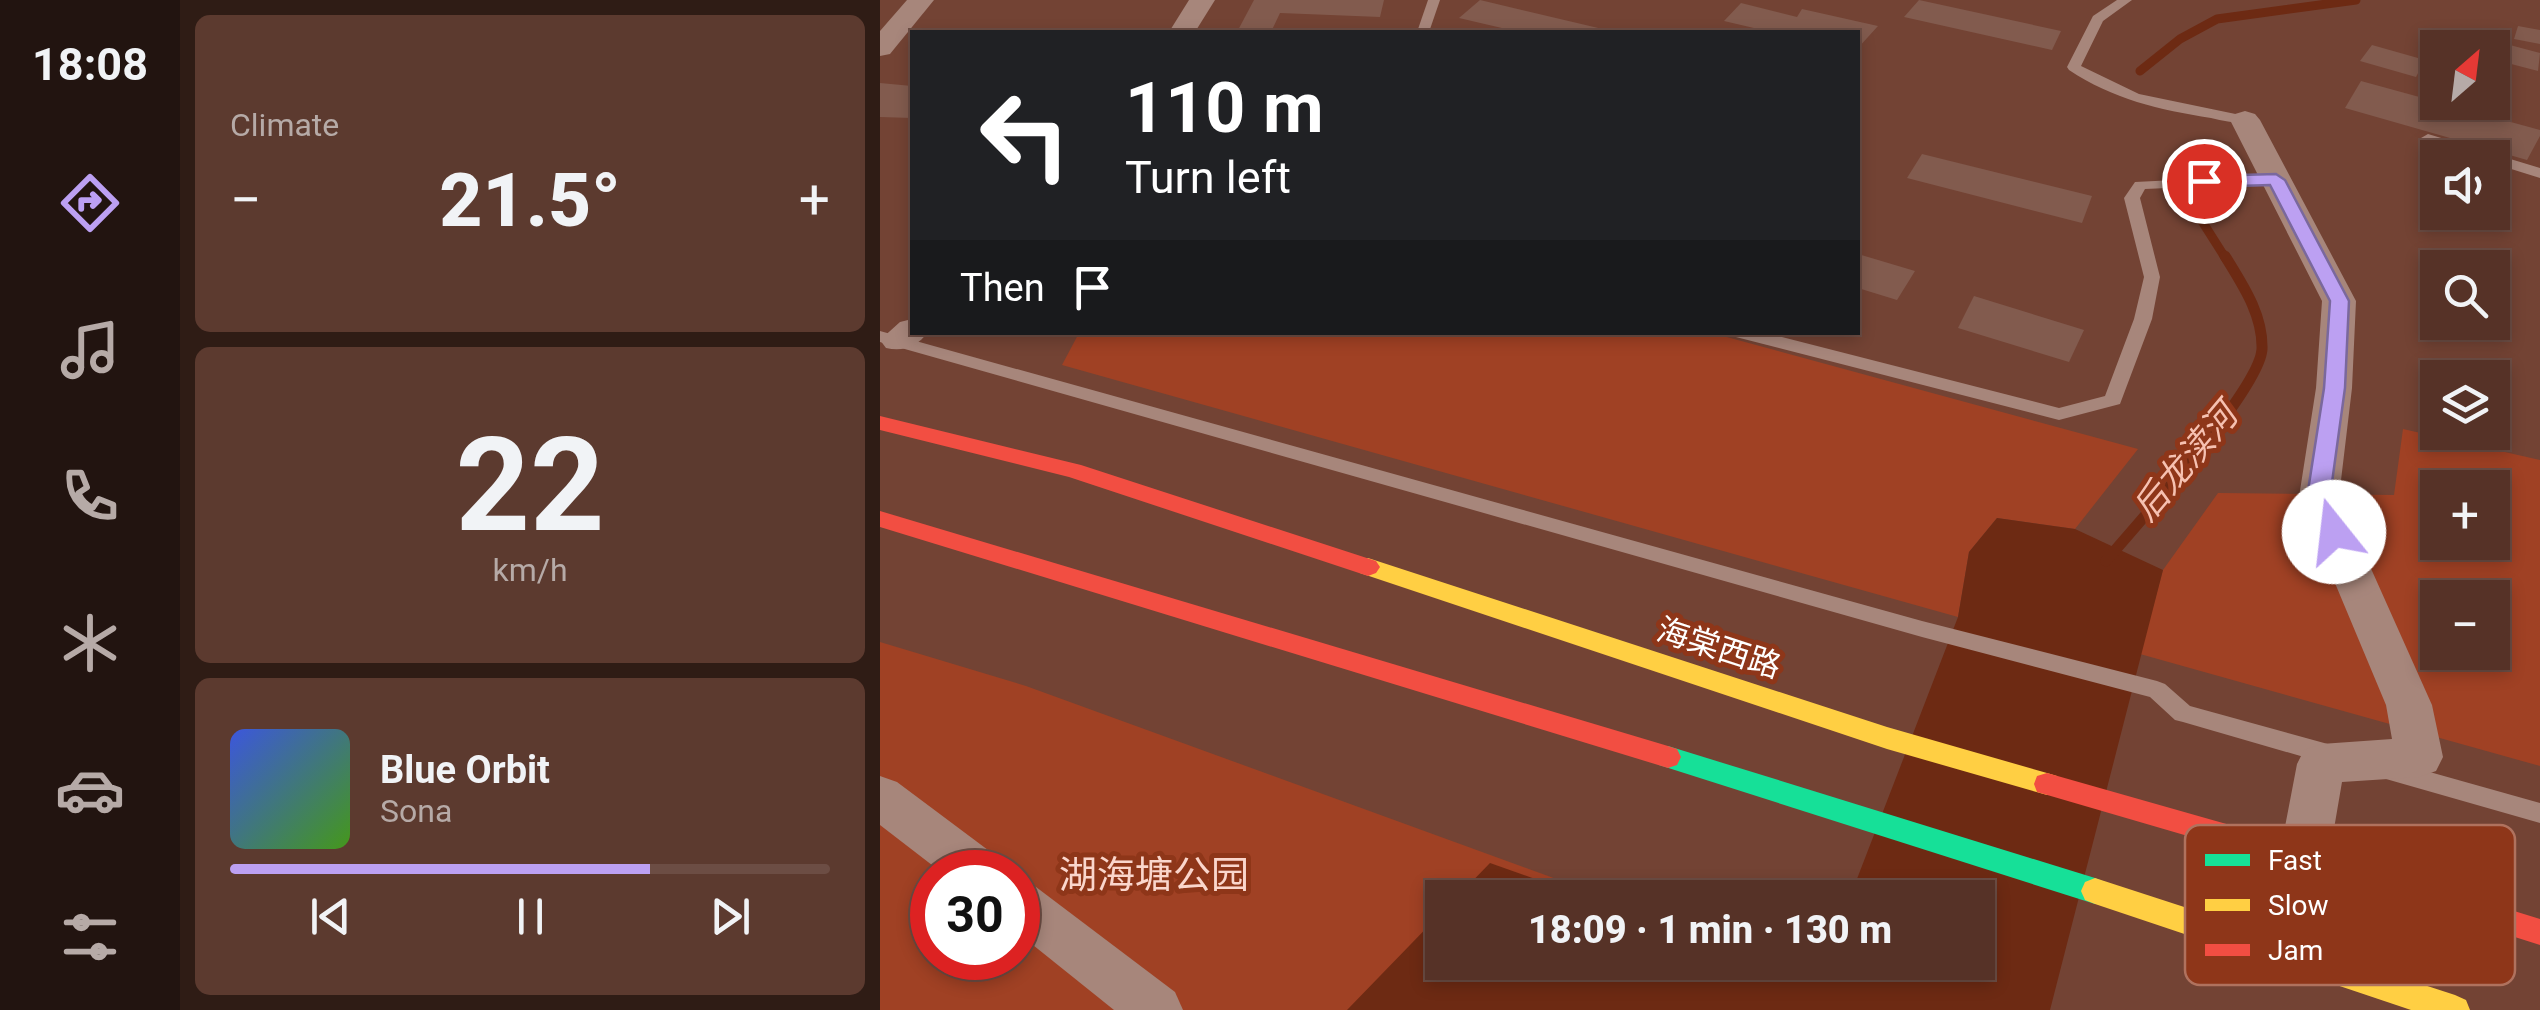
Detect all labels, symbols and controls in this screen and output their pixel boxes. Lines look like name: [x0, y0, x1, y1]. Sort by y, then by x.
north arrow: [2420, 30, 2510, 120]
map controls: [2420, 30, 2510, 670]
text: 18:08: [32, 38, 148, 91]
text: 110 m: [1125, 67, 1324, 149]
icon: left: [960, 70, 1090, 200]
text: Climate: [230, 106, 339, 144]
pin: [2162, 139, 2247, 224]
button: sound: [2420, 140, 2510, 230]
text: Turn left: [1125, 151, 1291, 204]
icon: arrive: [2177, 154, 2232, 209]
text: 21.5°: [439, 156, 621, 244]
icon: directions: [55, 168, 125, 238]
text: −: [230, 168, 261, 232]
text: +: [799, 168, 830, 232]
button: search: [2420, 250, 2510, 340]
icon: arrive: [1065, 260, 1120, 315]
text: Then: [960, 266, 1045, 310]
icon: music: [55, 315, 125, 385]
button: layers: [2420, 360, 2510, 450]
water label: 后龙渎河: [2125, 391, 2250, 529]
text: 22: [455, 409, 605, 562]
icon: phone: [55, 461, 125, 531]
button: +: [2420, 470, 2510, 560]
position arrow: [2282, 480, 2386, 584]
text: km/h: [492, 551, 568, 589]
button: −: [2420, 580, 2510, 670]
icon: climate: [55, 608, 125, 678]
street label: 海棠西路: [1652, 610, 1786, 686]
text: Blue Orbit: [380, 748, 550, 792]
icon: car: [55, 755, 125, 825]
text: Sona: [380, 792, 452, 830]
legend: [2185, 825, 2515, 985]
text: Fast: [2268, 844, 2322, 877]
speed limit sign: 30: [910, 850, 1040, 980]
park label: 湖海塘公园: [1059, 853, 1249, 897]
icon: previous: [303, 889, 358, 944]
icon: pause: [503, 889, 558, 944]
icon: next: [703, 889, 758, 944]
text: Slow: [2268, 889, 2328, 922]
icon: filters: [55, 902, 125, 972]
text: 18:09 · 1 min · 130 m: [1528, 908, 1892, 952]
text: Jam: [2268, 934, 2323, 967]

